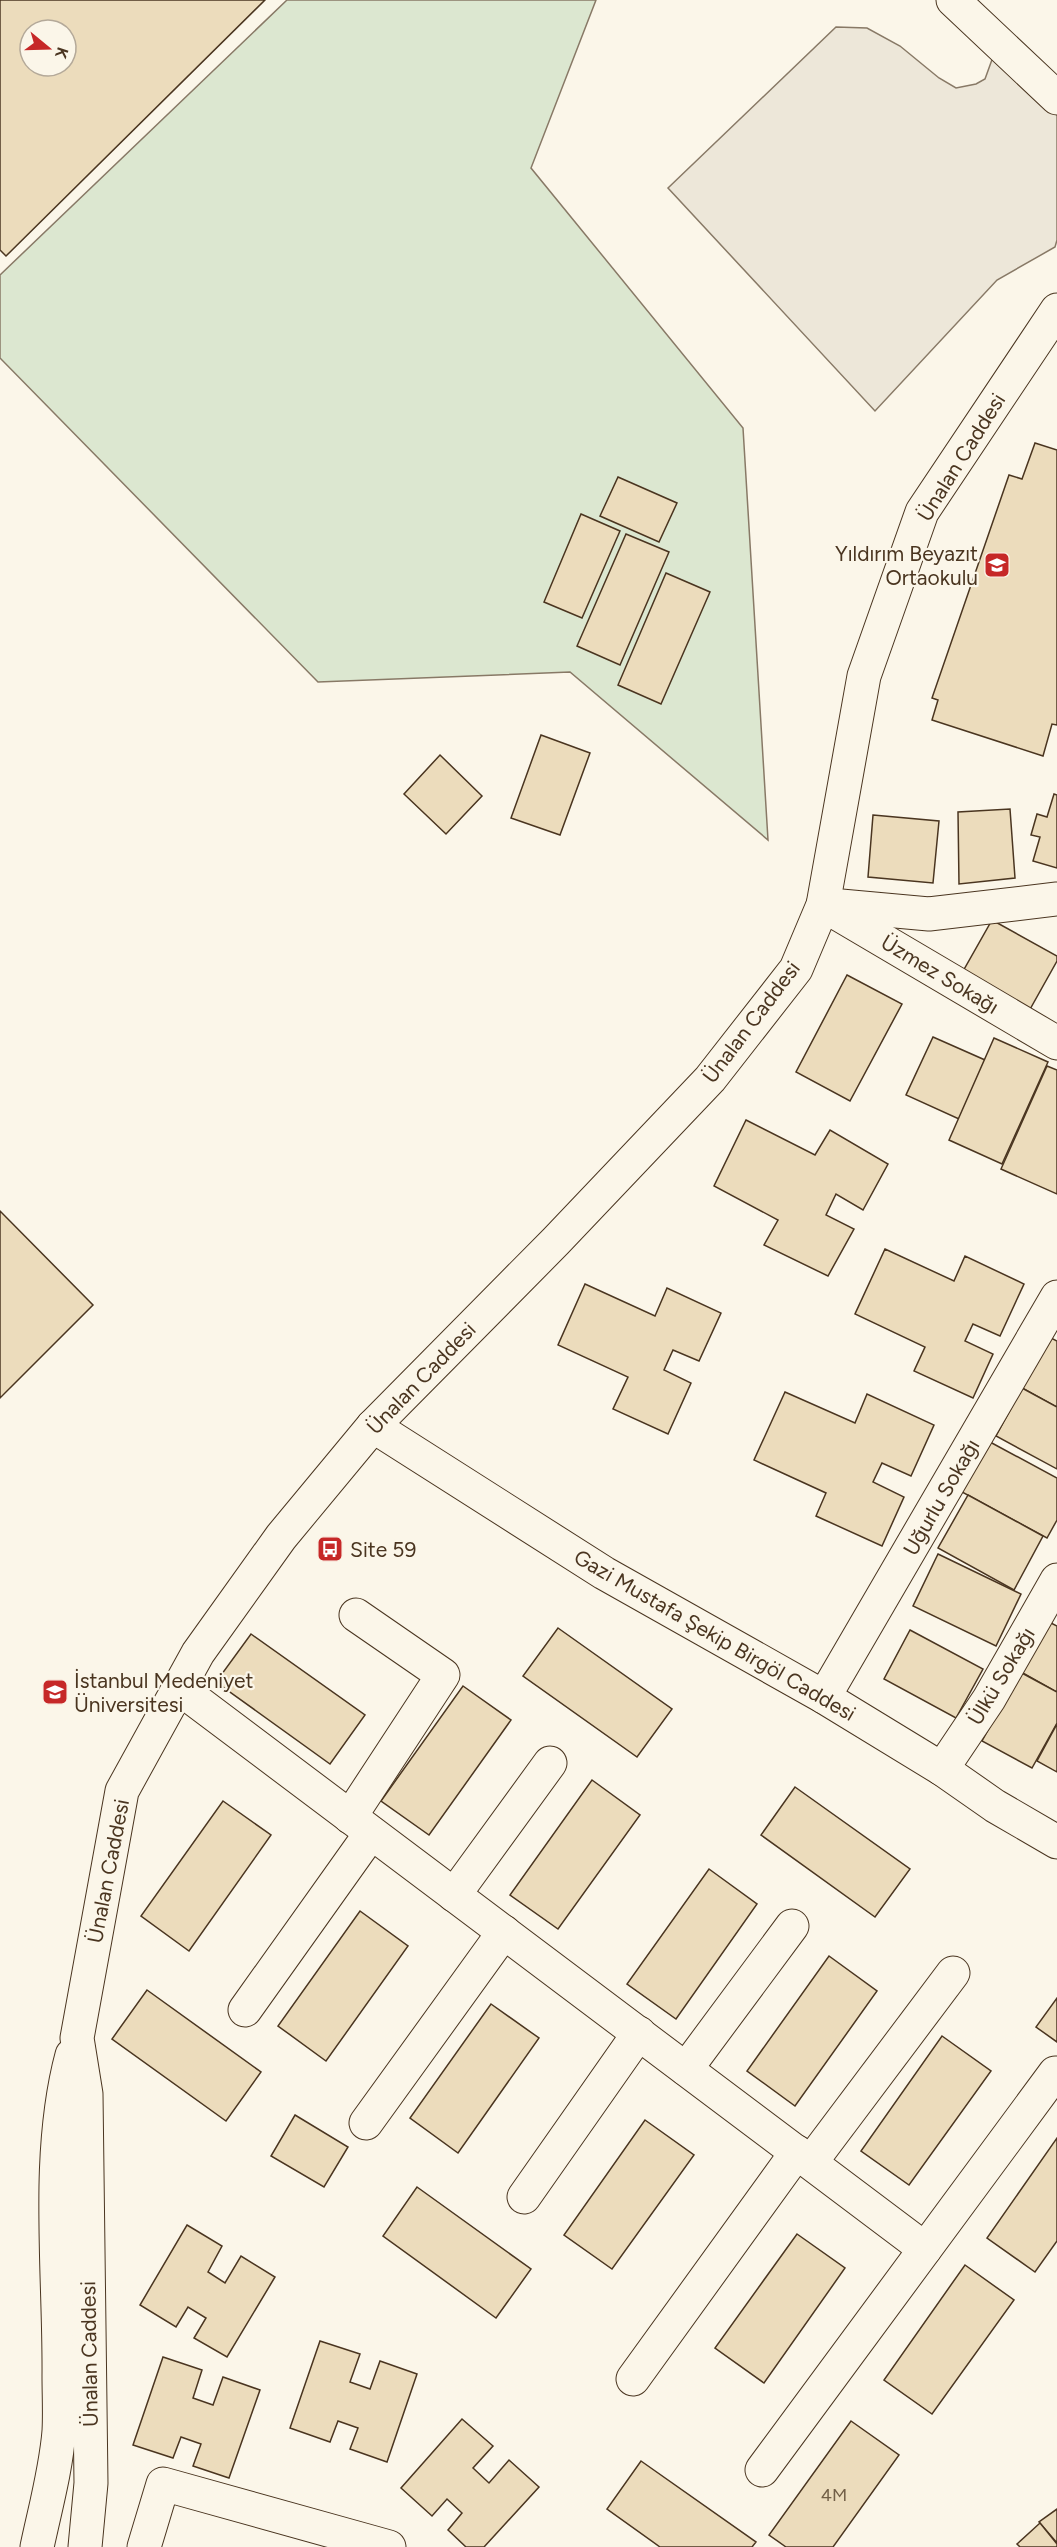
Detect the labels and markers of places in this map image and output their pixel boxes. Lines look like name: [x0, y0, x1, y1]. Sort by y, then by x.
place label: Yıldırım Beyazıt Ortaokulu: [835, 541, 978, 590]
school or university icon: Yıldırım Beyazıt Ortaokulu: [982, 550, 1012, 580]
bus stop icon: Site 59: [315, 1534, 345, 1564]
place label: Site 59: [350, 1537, 416, 1562]
place label: İstanbul Medeniyet Üniversitesi: [74, 1668, 253, 1717]
school or university icon: İstanbul Medeniyet Üniversitesi: [40, 1677, 70, 1707]

